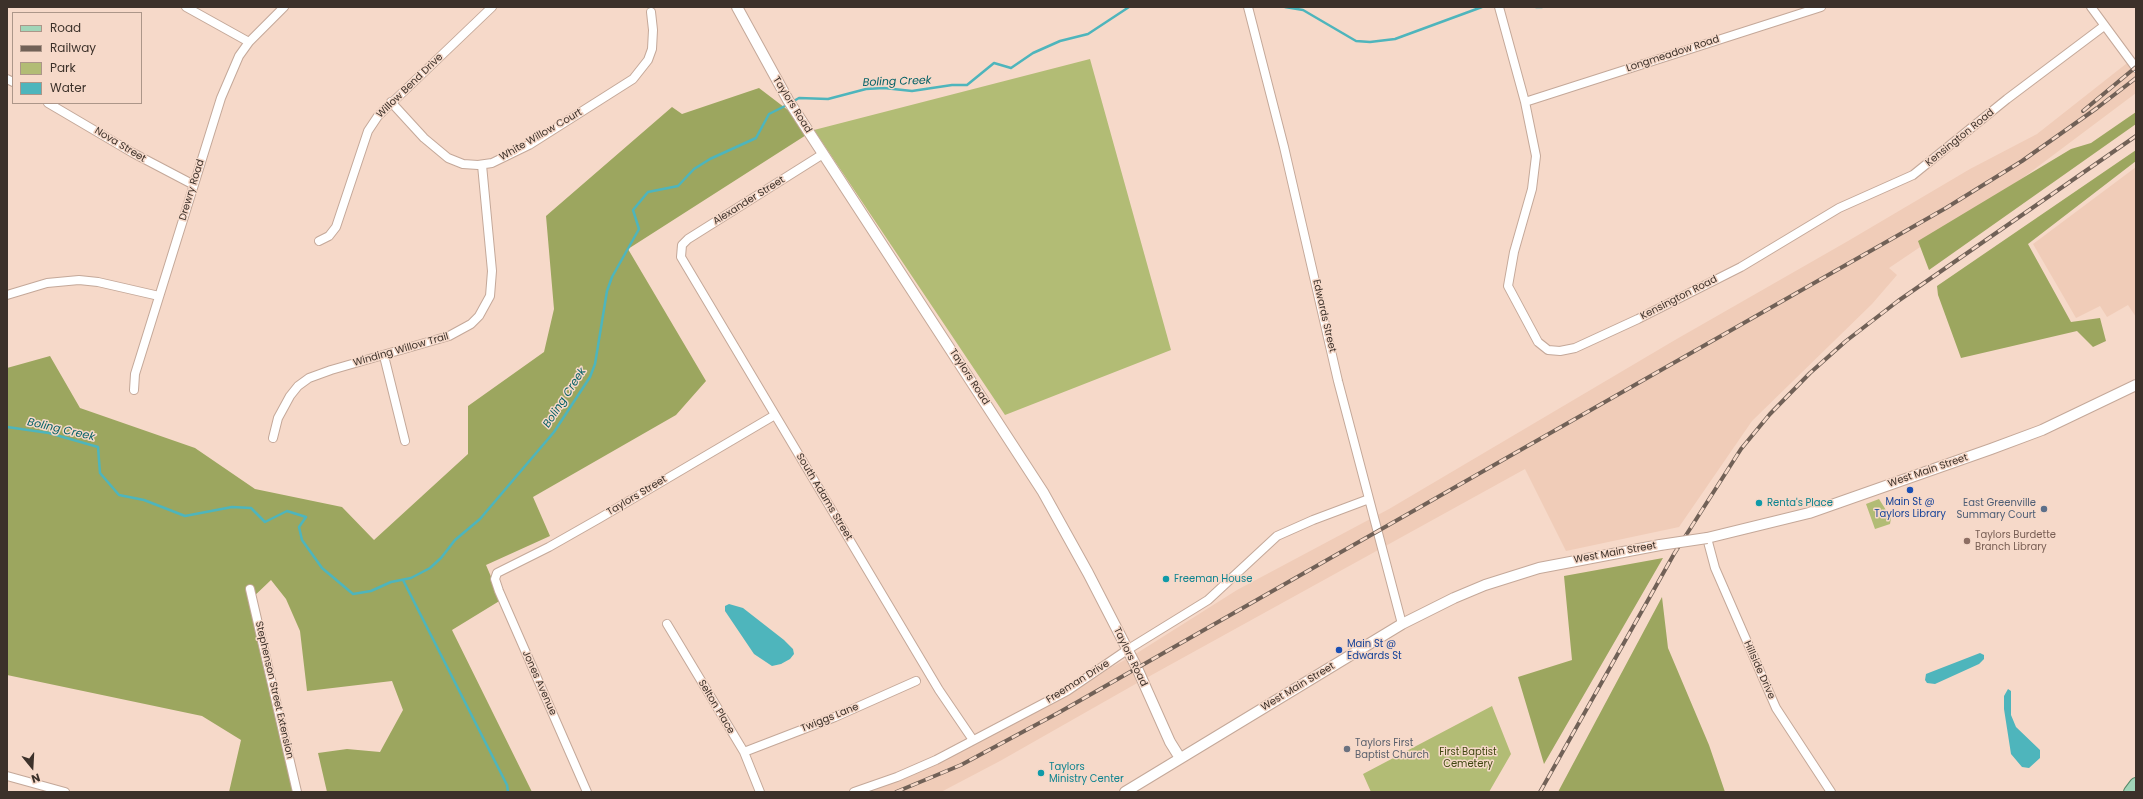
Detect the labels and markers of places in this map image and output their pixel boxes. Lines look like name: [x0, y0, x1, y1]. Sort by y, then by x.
marker: Main St @ Taylors Library: [1905, 485, 1915, 495]
place label: Main St @ Taylors Library: [1874, 496, 1946, 520]
place label: Renta's Place: [1767, 497, 1833, 509]
place label: East Greenville Summary Court: [1956, 497, 2036, 520]
marker: Renta's Place: [1754, 498, 1764, 508]
marker: East Greenville Summary Court: [2039, 504, 2049, 514]
place label: Taylors Burdette Branch Library: [1975, 529, 2056, 552]
marker: Taylors Burdette Branch Library: [1962, 536, 1972, 546]
place label: Freeman House: [1174, 573, 1252, 585]
marker: Freeman House: [1161, 574, 1171, 584]
place label: Main St @ Edwards St: [1347, 638, 1402, 662]
marker: Main St @ Edwards St: [1334, 645, 1344, 655]
place label: Taylors First Baptist Church: [1355, 737, 1429, 760]
marker: Taylors First Baptist Church: [1342, 744, 1352, 754]
place label: Taylors Ministry Center: [1049, 761, 1124, 784]
marker: Taylors Ministry Center: [1036, 768, 1046, 778]

